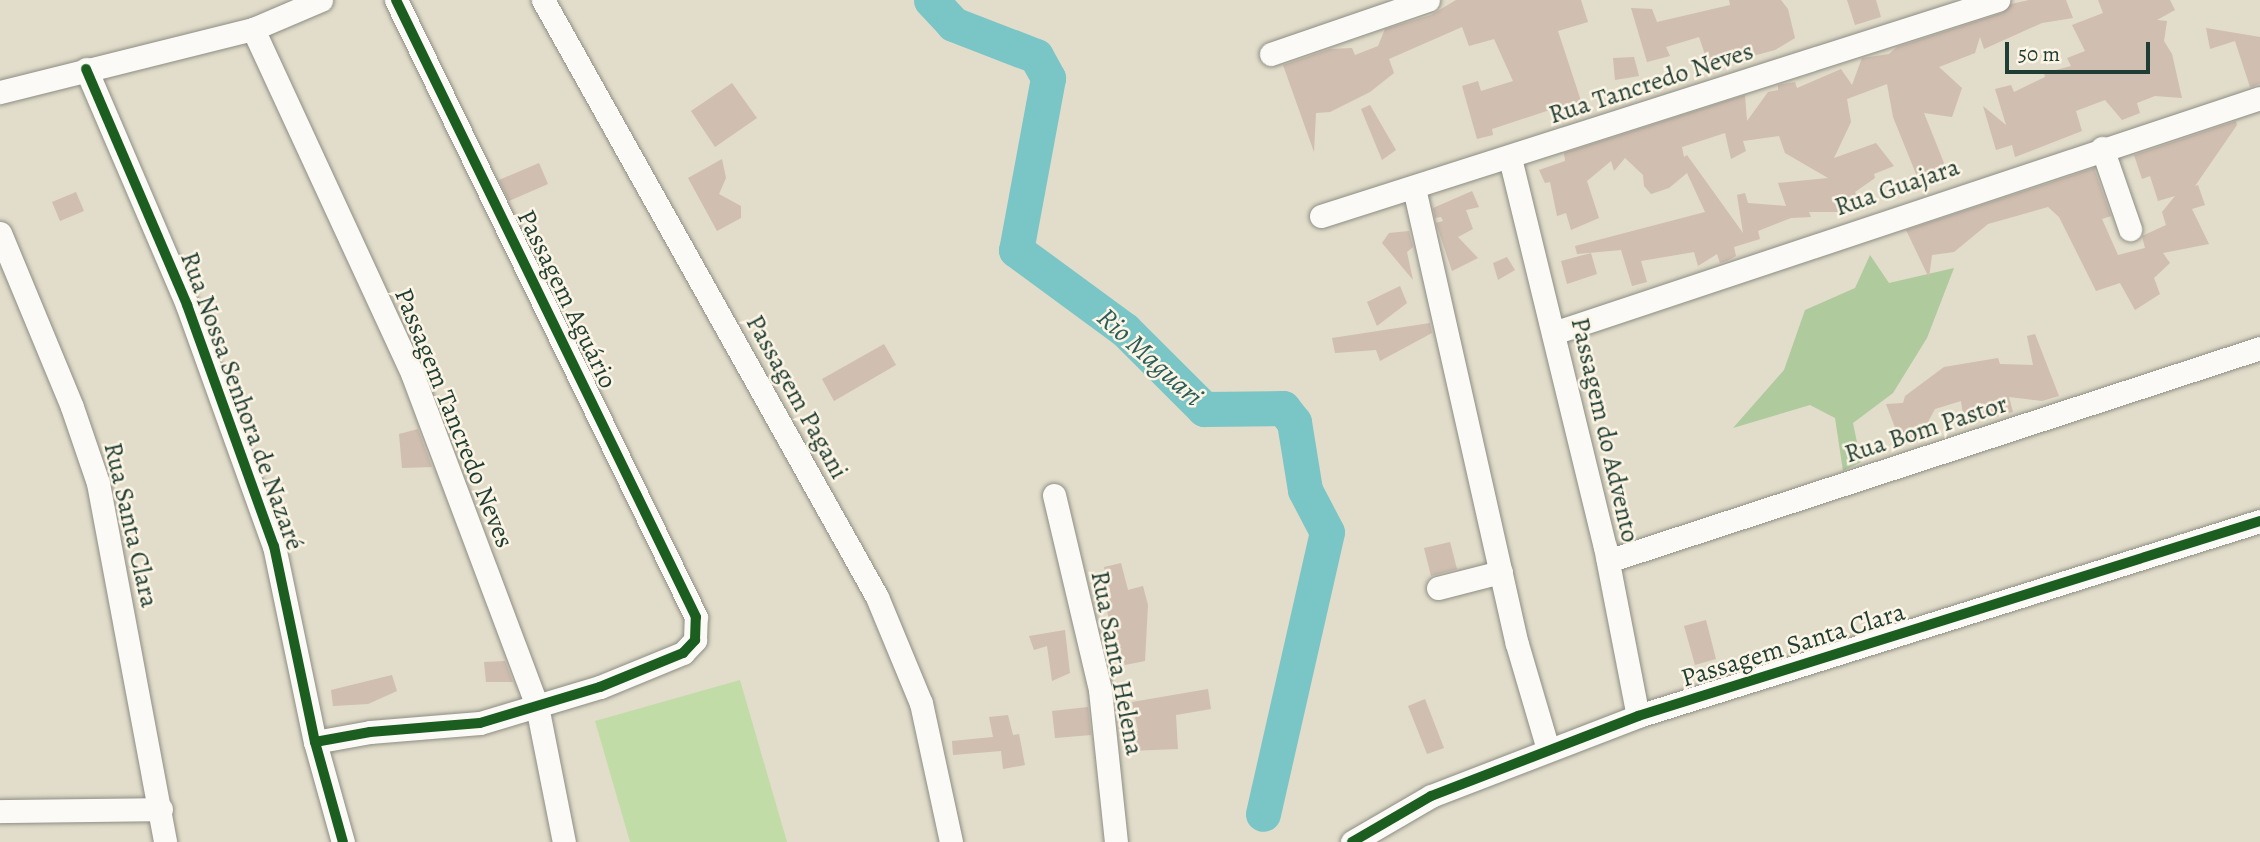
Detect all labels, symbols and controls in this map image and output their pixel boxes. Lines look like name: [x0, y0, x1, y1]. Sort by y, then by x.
scale bar: [2008, 28, 2153, 72]
street label: Rua Tancredo Neves: [1545, 35, 1757, 131]
text: 50 m: [2018, 40, 2060, 68]
street label: Rua Guajara: [1831, 151, 1963, 223]
street label: Passagem Aguário: [510, 205, 624, 393]
street label: Rua Nossa Senhora de Nazaré: [173, 248, 311, 554]
street label: Passagem Tancredo Neves: [388, 284, 520, 552]
water label: Rio Maguari: [1090, 301, 1210, 413]
street label: Passagem Pagani: [739, 310, 855, 484]
street label: Passagem do Advento: [1564, 315, 1646, 545]
street label: Rua Bom Pastor: [1841, 388, 2011, 470]
street label: Rua Santa Clara: [97, 439, 165, 611]
street label: Rua Santa Helena: [1084, 568, 1150, 758]
street label: Passagem Santa Clara: [1677, 596, 1909, 694]

